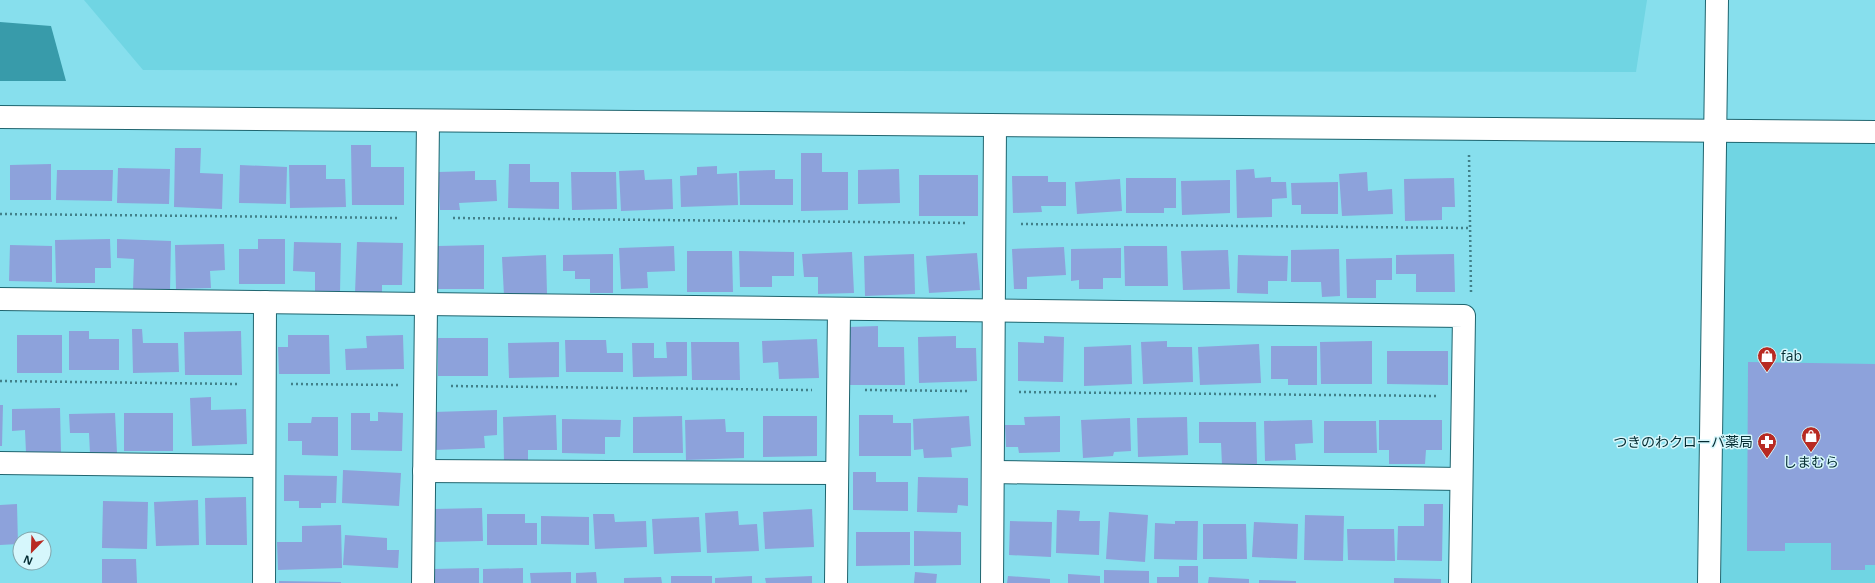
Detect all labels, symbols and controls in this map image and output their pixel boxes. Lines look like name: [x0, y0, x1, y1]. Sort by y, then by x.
shop icon: fab: [1756, 345, 1778, 373]
place label: fab: [1781, 346, 1802, 365]
shop icon: しまむら: [1800, 425, 1822, 453]
pharmacy icon: つきのわクローバ薬局: [1756, 431, 1778, 459]
place label: つきのわクローバ薬局: [1613, 432, 1753, 451]
place label: しまむら: [1783, 452, 1839, 471]
north arrow: [12, 531, 52, 571]
text: N: [21, 552, 35, 569]

